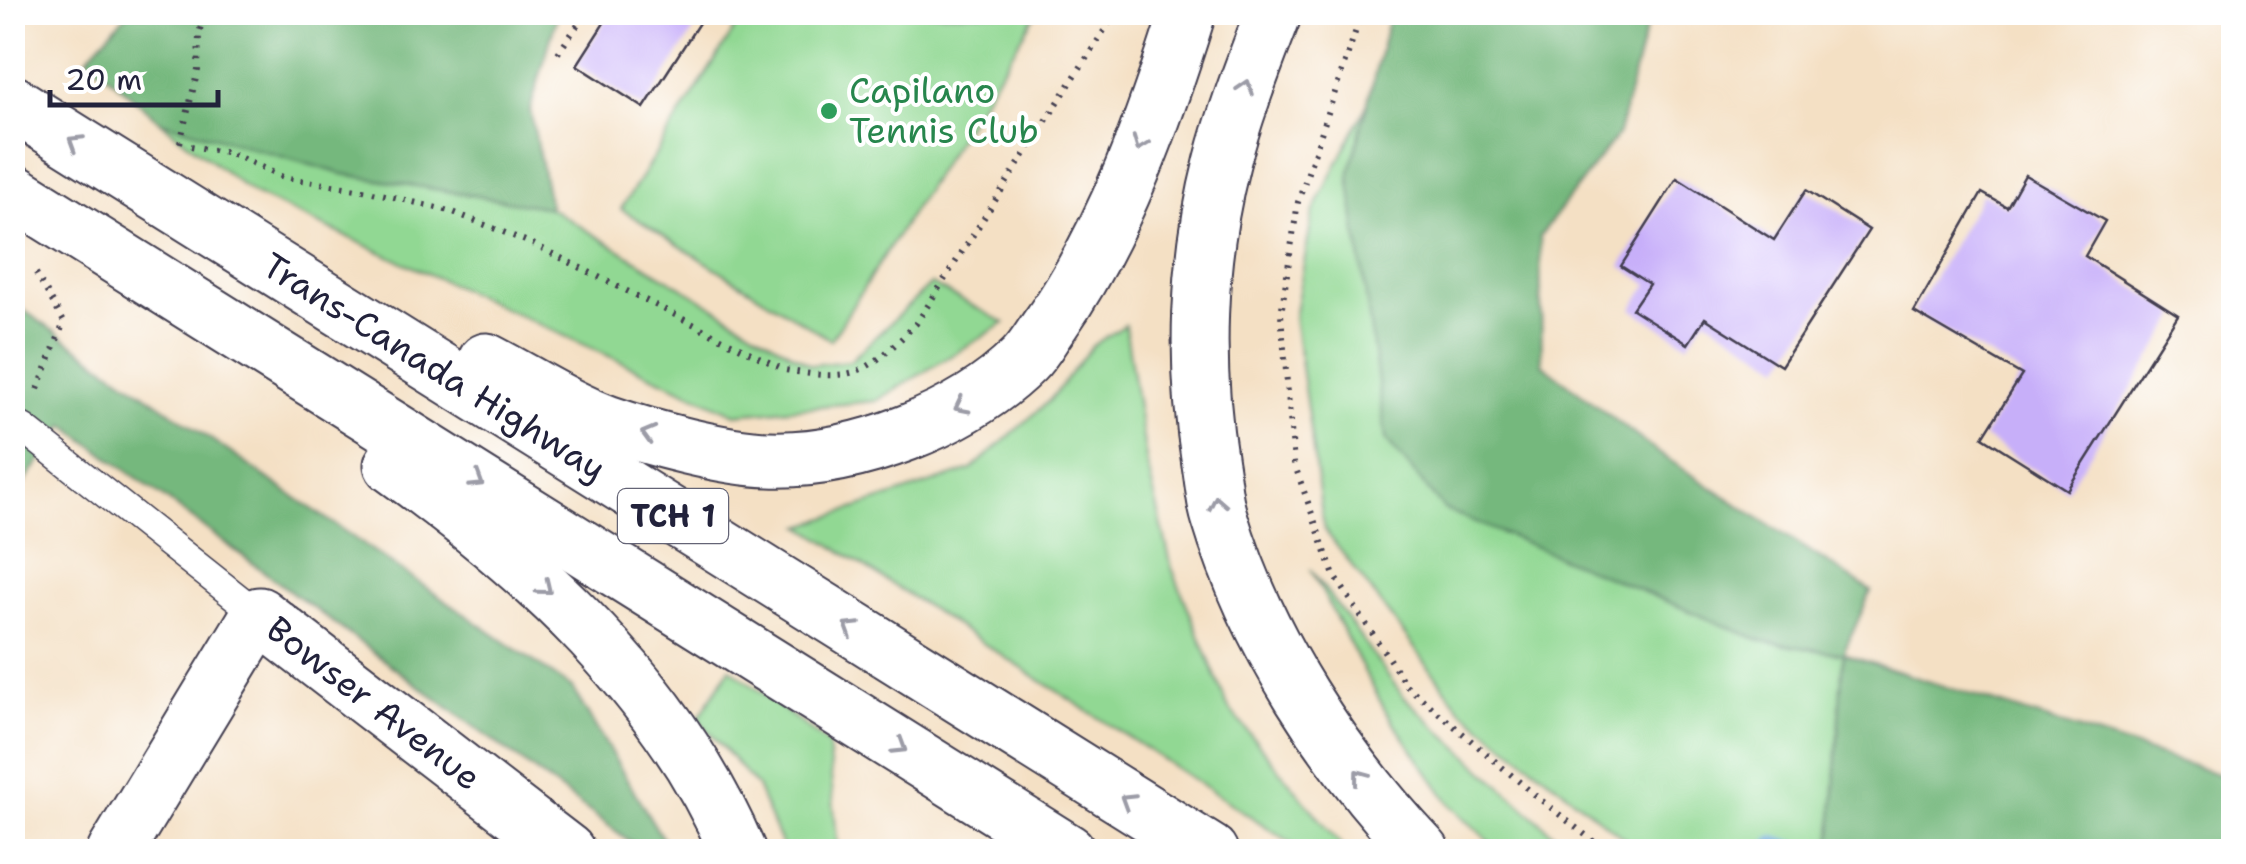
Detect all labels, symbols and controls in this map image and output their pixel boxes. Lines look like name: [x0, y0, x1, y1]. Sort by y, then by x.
scale bar: [50, 45, 218, 107]
text: 20 m: [65, 59, 142, 100]
place label: Capilano Tennis Club: [849, 67, 1039, 154]
one-way arrow: [1234, 80, 1255, 97]
marker: Capilano Tennis Club: [818, 100, 840, 122]
one-way arrow: [67, 135, 85, 154]
one-way arrow: [1132, 135, 1152, 152]
street label: Trans-Canada Highway: [254, 241, 615, 492]
one-way arrow: [953, 394, 971, 413]
one-way arrow: [640, 425, 657, 446]
one-way arrow: [466, 469, 484, 488]
road number: TCH 1: [618, 489, 728, 543]
one-way arrow: [1208, 495, 1229, 512]
one-way arrow: [534, 576, 552, 594]
street label: Bowser Avenue: [257, 605, 491, 800]
one-way arrow: [844, 621, 862, 640]
one-way arrow: [890, 734, 908, 753]
one-way arrow: [1354, 769, 1371, 787]
one-way arrow: [1120, 793, 1138, 812]

